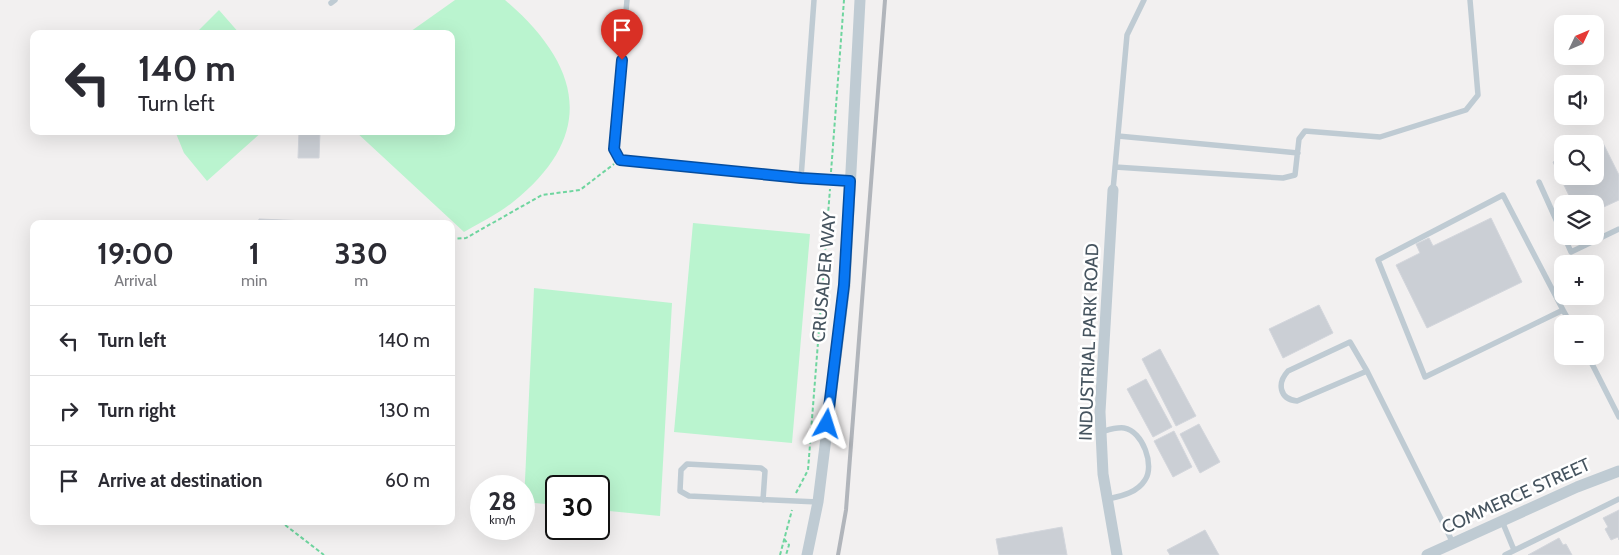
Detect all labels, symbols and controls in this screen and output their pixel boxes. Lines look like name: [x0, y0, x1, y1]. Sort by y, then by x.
pin: [601, 9, 643, 60]
north arrow: [1554, 15, 1604, 65]
map controls: [1554, 15, 1604, 365]
icon: arrive: [608, 16, 636, 44]
text: 140 m: [138, 47, 236, 90]
icon: left: [55, 50, 120, 115]
button: sound: [1554, 75, 1604, 125]
text: Turn left: [138, 90, 215, 117]
button: search: [1554, 135, 1604, 185]
button: layers: [1554, 195, 1604, 245]
street label: CRUSADER WAY: [807, 210, 841, 343]
text: 19:00: [97, 235, 174, 272]
text: 1: [249, 235, 260, 272]
text: 330: [334, 235, 388, 272]
street label: INDUSTRIAL PARK ROAD: [1075, 243, 1103, 441]
button: +: [1554, 255, 1604, 305]
text: Arrival: [114, 271, 157, 290]
text: min: [241, 271, 267, 290]
text: m: [354, 271, 368, 290]
button: −: [1554, 315, 1604, 365]
icon: left: [55, 327, 83, 355]
text: Turn left: [98, 329, 166, 352]
text: 140 m: [379, 329, 430, 352]
icon: right: [55, 397, 83, 425]
position arrow: [800, 397, 852, 449]
text: Turn right: [98, 399, 176, 422]
text: 130 m: [379, 399, 430, 422]
street label: COMMERCE STREET: [1438, 453, 1594, 539]
icon: arrive: [55, 467, 83, 495]
text: Arrive at destination: [98, 469, 262, 492]
text: 60 m: [385, 469, 430, 492]
speed limit sign: 30: [545, 475, 610, 540]
text: 28: [488, 486, 517, 516]
text: km/h: [489, 512, 516, 527]

